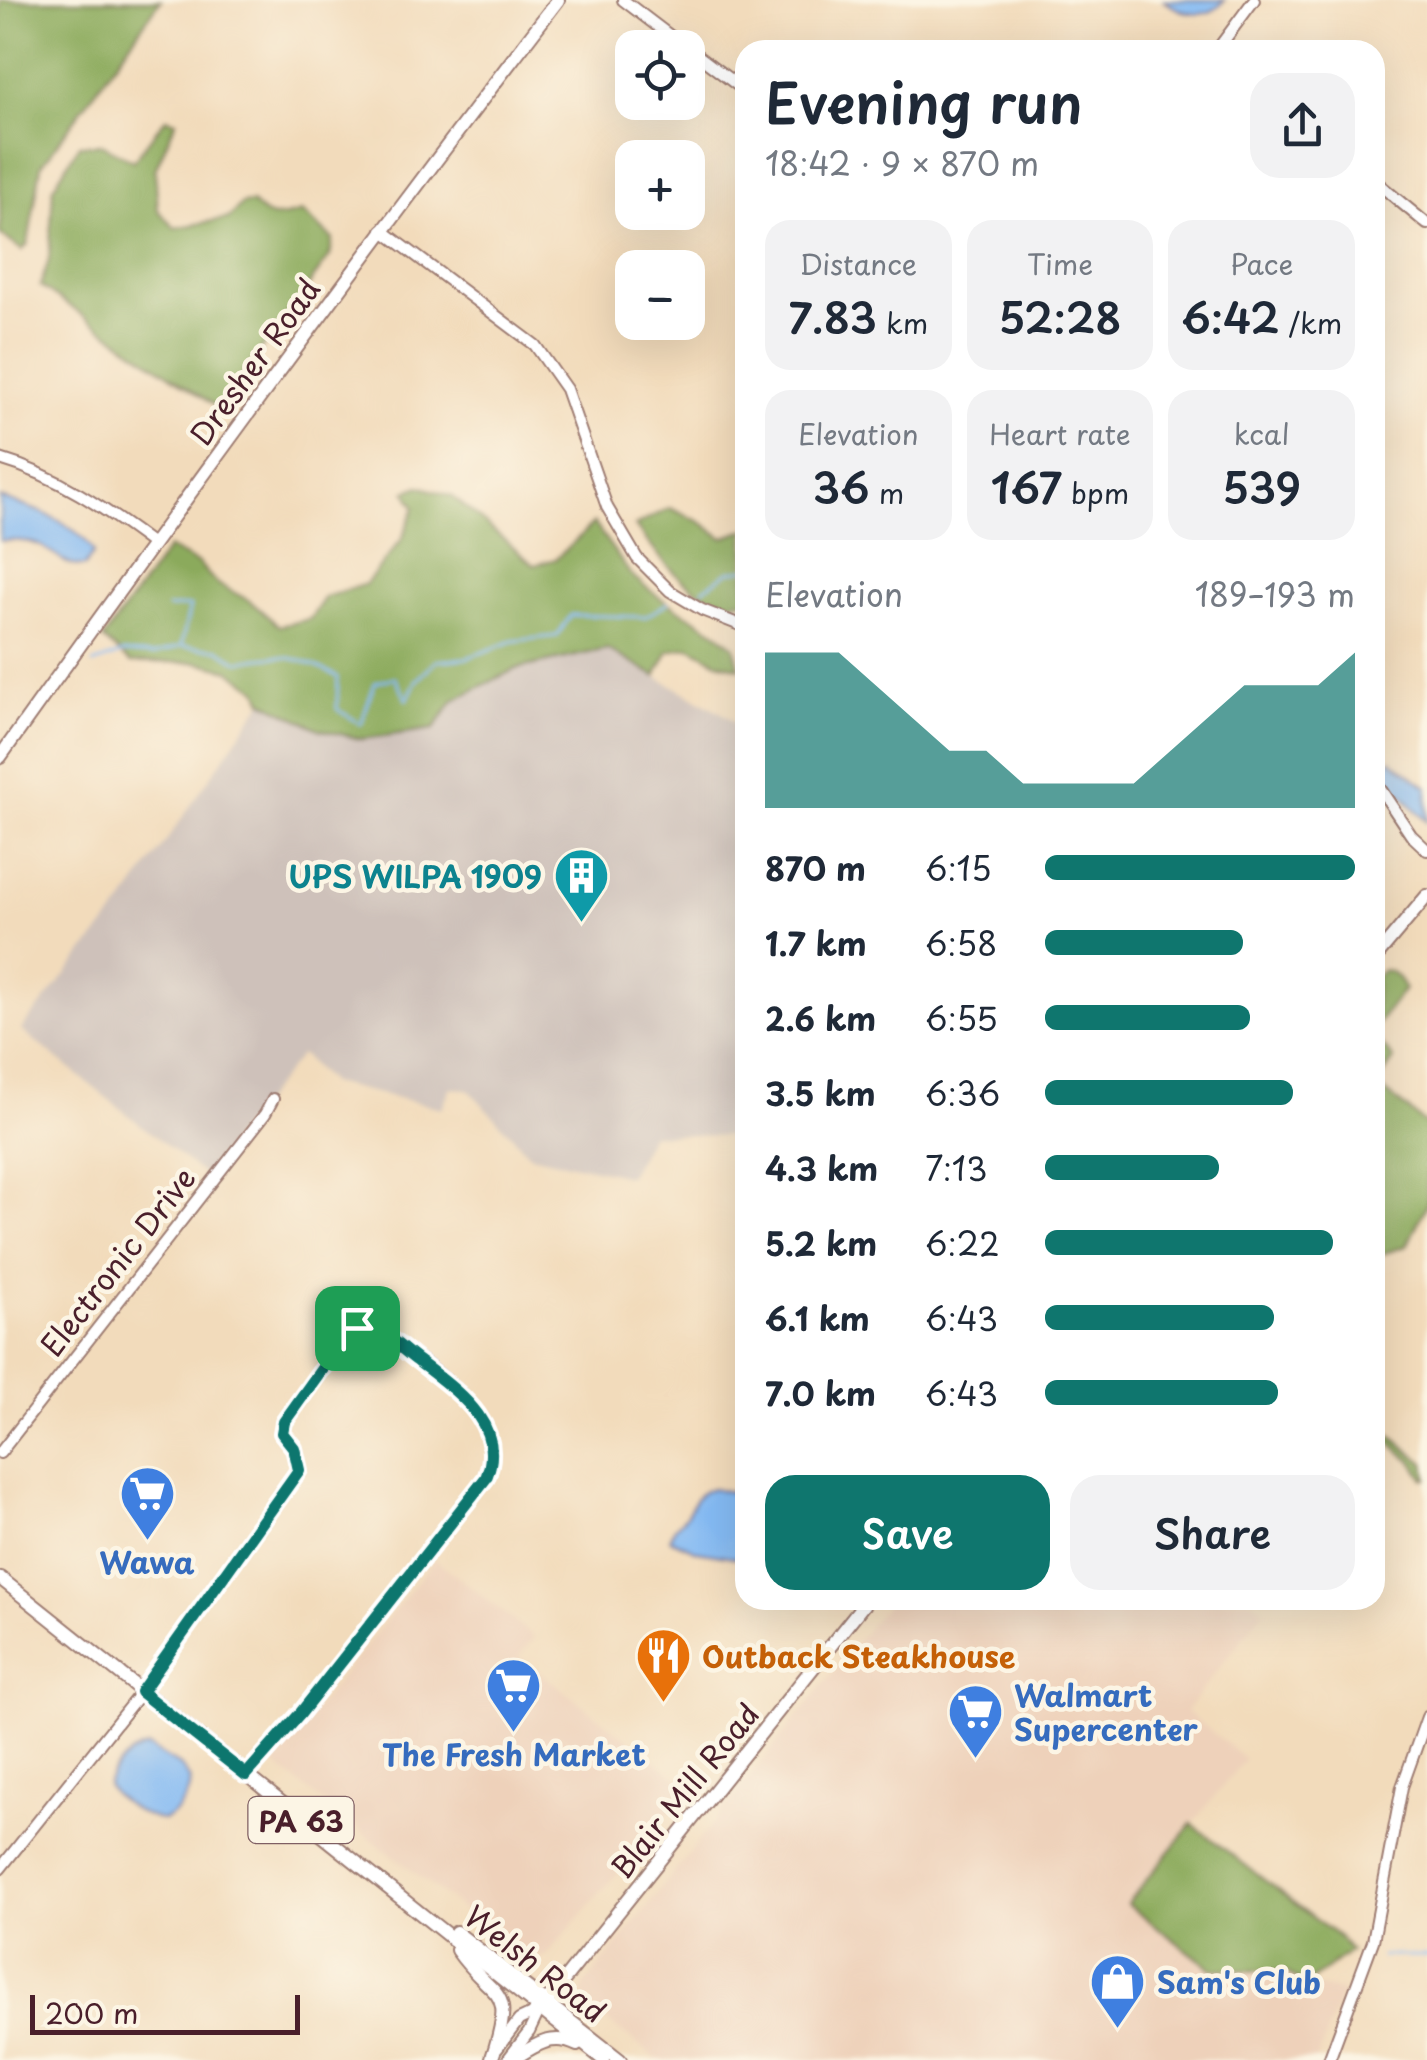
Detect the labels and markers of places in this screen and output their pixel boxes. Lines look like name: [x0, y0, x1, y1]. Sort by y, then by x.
building icon: UPS WILPA 1909: [551, 845, 611, 924]
place label: UPS WILPA 1909: [288, 853, 542, 898]
pin: [315, 1286, 400, 1371]
supermarket icon: Wawa: [117, 1463, 177, 1542]
place label: Wawa: [99, 1539, 195, 1584]
restaurant icon: Outback Steakhouse: [633, 1625, 693, 1704]
place label: Outback Steakhouse: [702, 1633, 1015, 1678]
supermarket icon: The Fresh Market: [484, 1655, 544, 1734]
place label: Walmart Supercenter: [1014, 1672, 1198, 1751]
supermarket icon: Walmart Supercenter: [945, 1681, 1005, 1760]
place label: The Fresh Market: [382, 1731, 646, 1776]
shop icon: Sam's Club: [1088, 1951, 1148, 2030]
place label: Sam's Club: [1157, 1959, 1321, 2004]

